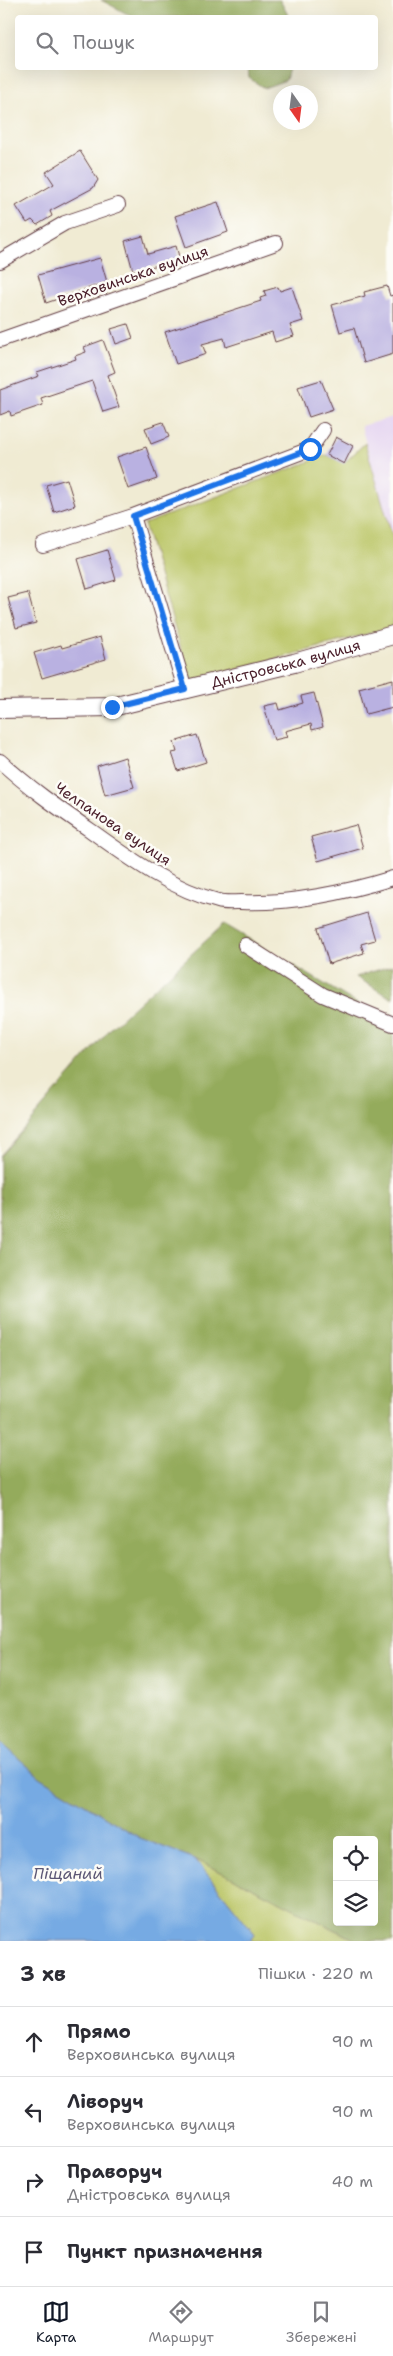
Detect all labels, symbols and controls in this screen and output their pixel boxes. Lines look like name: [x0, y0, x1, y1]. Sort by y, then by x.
search box: [15, 15, 378, 70]
icon: search: [33, 29, 61, 57]
text: Пошук: [73, 30, 135, 55]
north arrow: [273, 85, 318, 130]
street label: Верховинська вулиця: [55, 241, 211, 311]
route start: [299, 438, 322, 461]
street label: Дністровська вулиця: [209, 635, 363, 693]
route end: [101, 696, 124, 719]
street label: Челпанова вулиця: [51, 778, 175, 870]
map controls: [333, 1836, 378, 1926]
button: locate: [333, 1836, 378, 1881]
water label: Піщаний: [33, 1863, 103, 1884]
button: layers: [333, 1881, 378, 1926]
text: 3 хв: [20, 1960, 66, 1988]
text: Пішки · 220 m: [258, 1963, 373, 1984]
text: Прямо: [67, 2019, 131, 2044]
icon: ahead: [20, 2028, 48, 2056]
text: 90 m: [332, 2031, 373, 2052]
text: Верховинська вулиця: [67, 2044, 236, 2065]
text: Ліворуч: [67, 2089, 143, 2114]
icon: left: [20, 2098, 48, 2126]
text: 90 m: [332, 2101, 373, 2122]
text: Верховинська вулиця: [67, 2114, 236, 2135]
text: Праворуч: [67, 2159, 162, 2184]
icon: right: [20, 2168, 48, 2196]
text: 40 m: [331, 2171, 373, 2192]
text: Дністровська вулиця: [67, 2184, 231, 2205]
icon: arrive: [20, 2238, 48, 2266]
text: Пункт призначення: [67, 2239, 263, 2264]
tab: Карта: [36, 2298, 76, 2346]
tab: Маршрут: [148, 2298, 214, 2346]
tab: Збережені: [286, 2298, 357, 2346]

